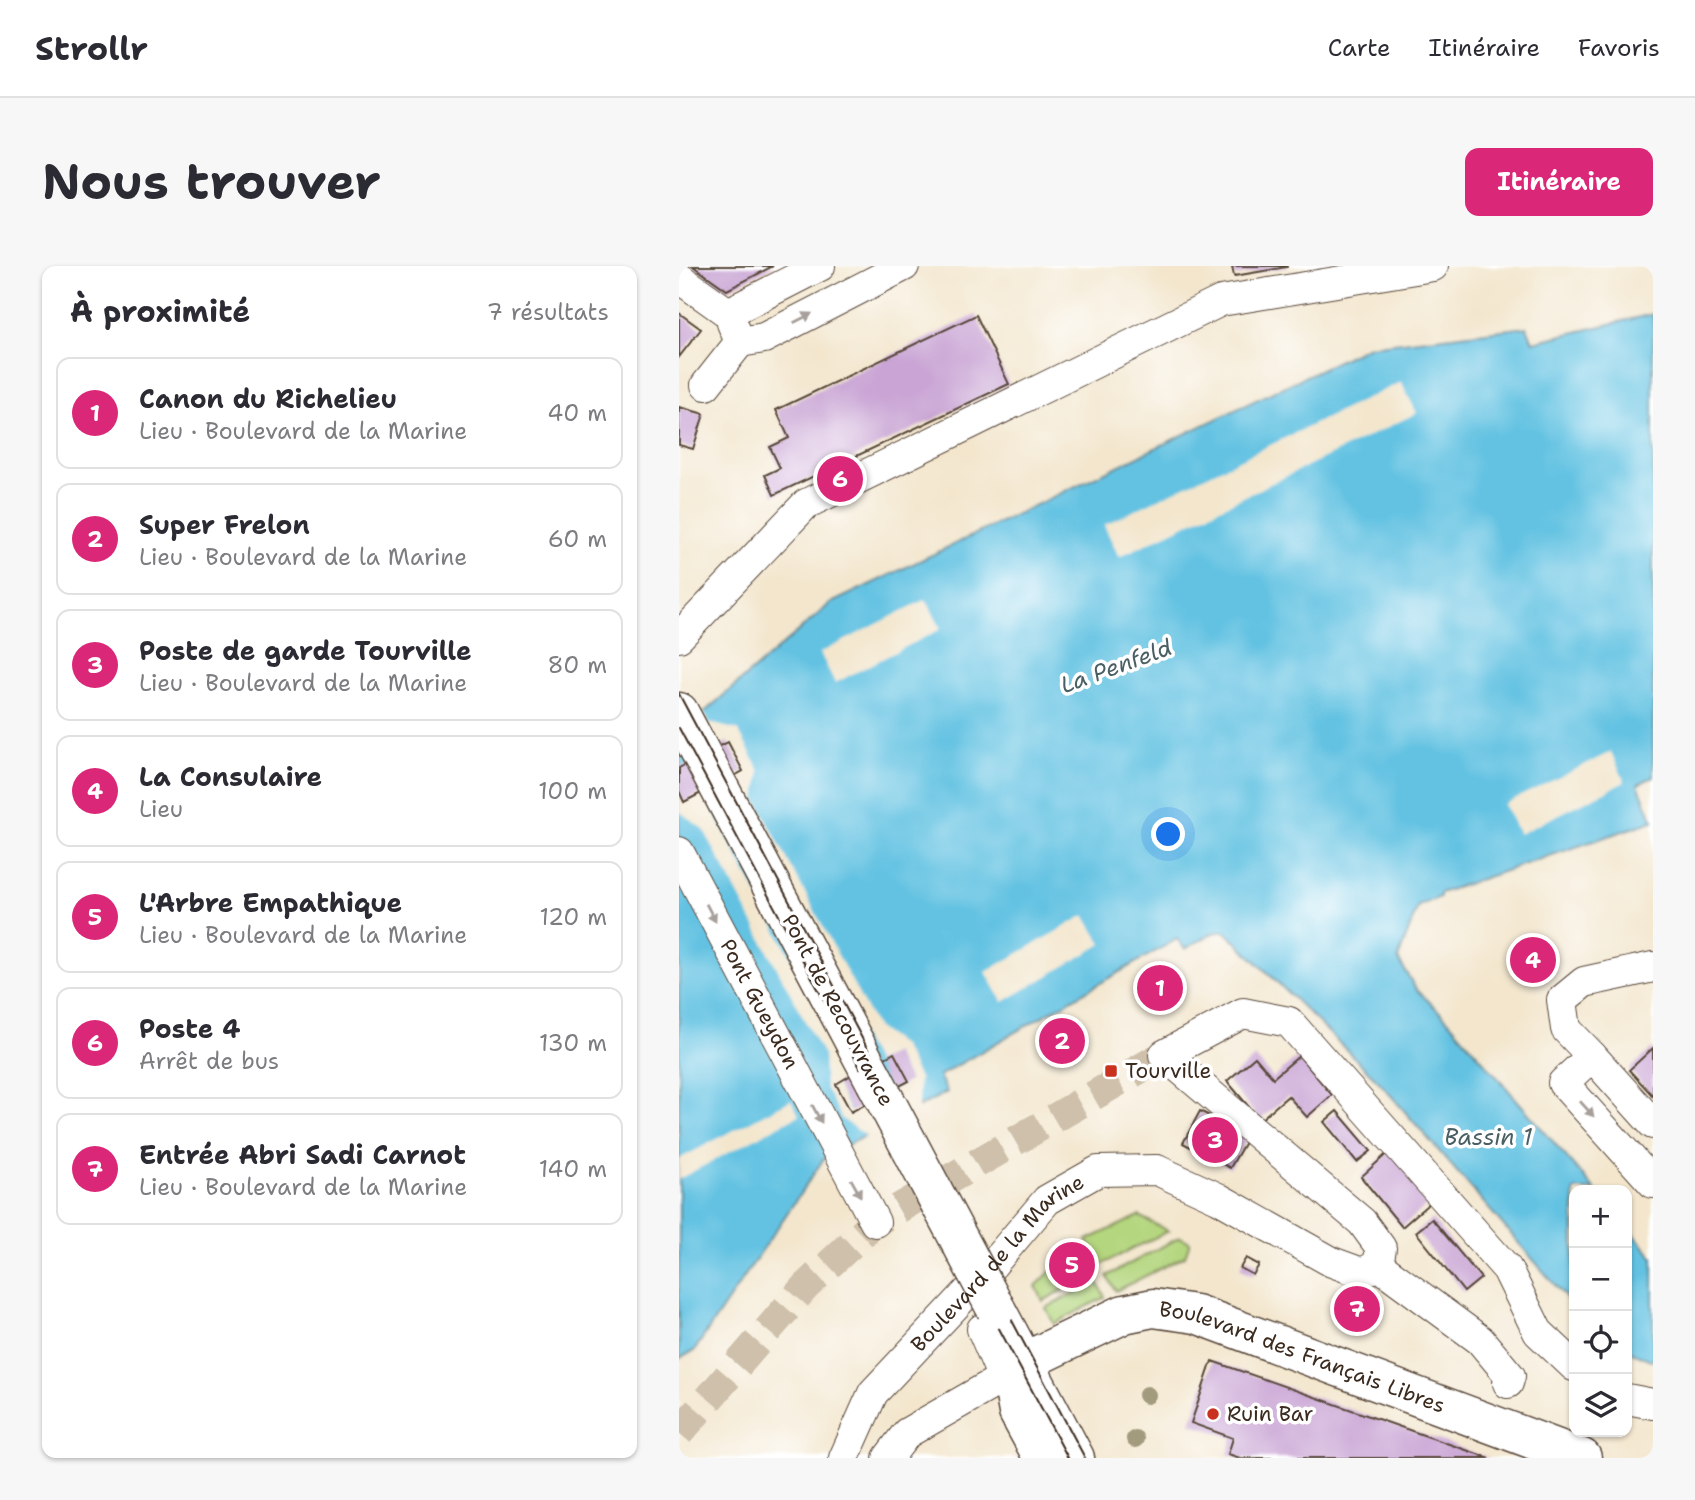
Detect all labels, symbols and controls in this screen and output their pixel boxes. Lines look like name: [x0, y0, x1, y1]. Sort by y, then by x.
text: Strollr: [35, 26, 148, 71]
text: Carte: [1328, 32, 1391, 64]
text: Itinéraire: [1429, 32, 1540, 64]
text: Favoris: [1578, 32, 1660, 64]
button: Itinéraire: [1465, 148, 1653, 216]
text: Nous trouver: [42, 149, 381, 215]
text: À proximité: [70, 291, 250, 332]
text: 7 résultats: [487, 297, 609, 327]
one-way arrow: [793, 312, 813, 324]
text: Canon du Richelieu: [139, 381, 397, 416]
text: 1: [90, 398, 100, 428]
text: 40 m: [547, 398, 607, 428]
text: Lieu · Boulevard de la Marine: [139, 416, 467, 446]
pin: 6: [817, 453, 863, 505]
text: Super Frelon: [139, 507, 310, 542]
text: 2: [87, 524, 103, 554]
text: 60 m: [548, 524, 607, 554]
text: Lieu · Boulevard de la Marine: [139, 542, 467, 572]
water label: La Penfeld: [1056, 632, 1176, 700]
text: Poste de garde Tourville: [139, 633, 472, 668]
text: 3: [87, 650, 103, 680]
text: 80 m: [548, 650, 607, 680]
text: Lieu · Boulevard de la Marine: [139, 668, 467, 698]
text: La Consulaire: [139, 759, 322, 794]
text: 4: [87, 776, 103, 806]
text: 100 m: [538, 776, 607, 806]
text: Lieu: [139, 794, 183, 824]
your location: [1151, 817, 1185, 851]
text: L'Arbre Empathique: [139, 885, 402, 920]
text: 5: [88, 902, 102, 932]
text: 120 m: [539, 902, 607, 932]
one-way arrow: [705, 903, 716, 923]
street label: Pont de Recouvrance: [775, 909, 901, 1111]
text: Lieu · Boulevard de la Marine: [139, 920, 467, 950]
street label: Pont Gueydon: [714, 934, 806, 1074]
pin: 4: [1510, 934, 1556, 986]
pin: 1: [1137, 962, 1183, 1014]
text: Poste 4: [139, 1011, 240, 1046]
pin: 2: [1039, 1015, 1085, 1067]
text: 6: [87, 1028, 103, 1058]
text: 130 m: [539, 1028, 607, 1058]
text: Arrêt de bus: [139, 1046, 279, 1076]
place label: Tourville: [1125, 1057, 1211, 1085]
marker: Tourville: [1103, 1063, 1119, 1079]
one-way arrow: [1579, 1100, 1595, 1118]
one-way arrow: [811, 1104, 822, 1124]
pin: 3: [1192, 1114, 1238, 1166]
water label: Bassin 1: [1444, 1122, 1532, 1152]
text: Entrée Abri Sadi Carnot: [139, 1137, 466, 1172]
text: 7: [87, 1154, 103, 1184]
text: 140 m: [539, 1154, 607, 1184]
street label: Boulevard de la Marine: [905, 1168, 1089, 1358]
text: Lieu · Boulevard de la Marine: [139, 1172, 467, 1202]
one-way arrow: [850, 1178, 862, 1198]
map controls: [1569, 1185, 1632, 1437]
button: +: [1569, 1185, 1632, 1248]
pin: 5: [1049, 1239, 1095, 1291]
button: −: [1569, 1248, 1632, 1311]
pin: 7: [1334, 1283, 1380, 1335]
street label: Boulevard des Français Libres: [1158, 1295, 1449, 1420]
button: locate: [1569, 1311, 1632, 1374]
button: layers: [1569, 1374, 1632, 1437]
place label: Ruin Bar: [1227, 1400, 1314, 1428]
marker: Ruin Bar: [1205, 1406, 1221, 1422]

